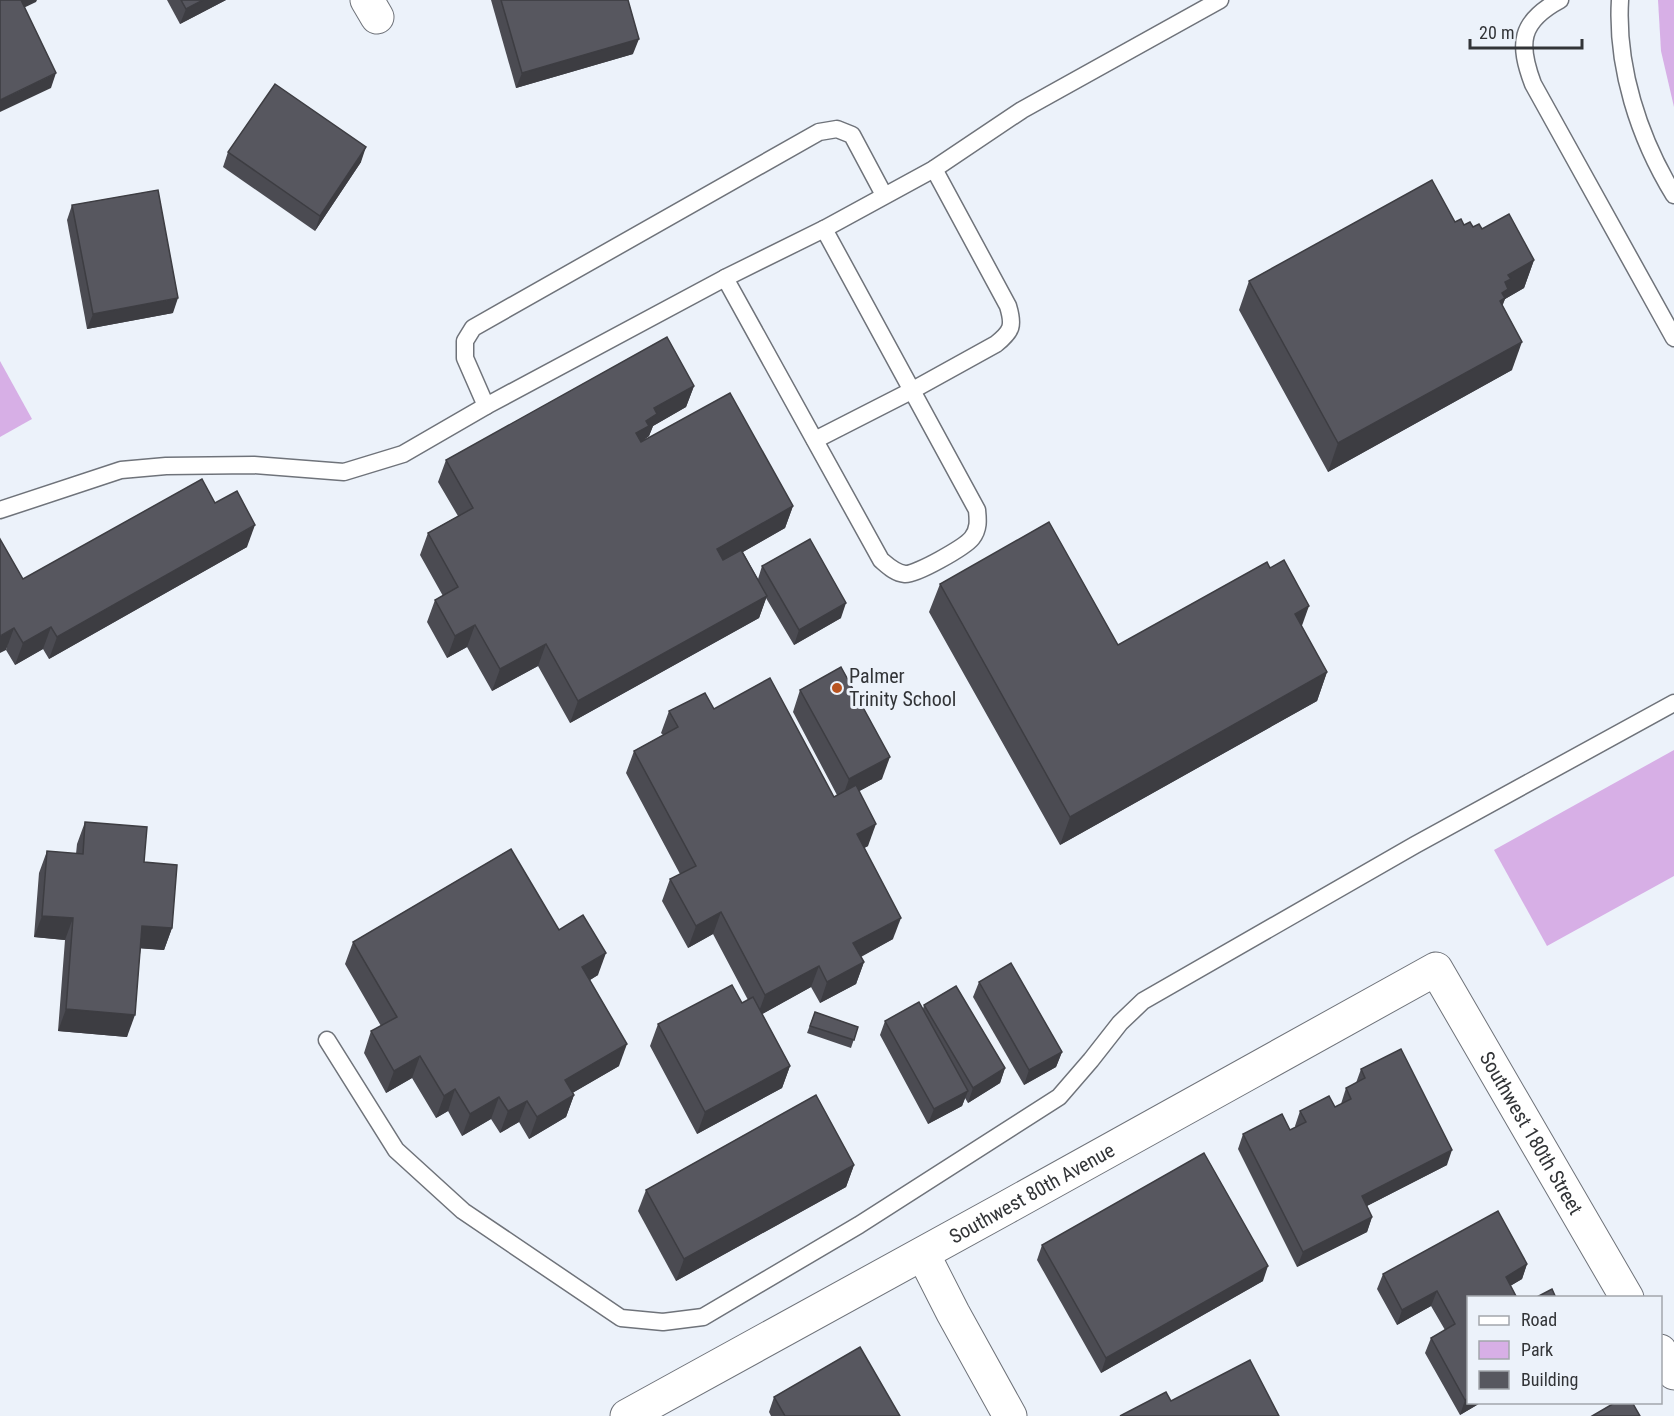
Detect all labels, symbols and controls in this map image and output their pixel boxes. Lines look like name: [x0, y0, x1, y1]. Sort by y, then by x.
scale bar: [1470, 12, 1582, 50]
text: 20 m: [1479, 22, 1514, 43]
place label: Palmer Trinity School: [849, 664, 956, 711]
marker: Palmer Trinity School: [830, 681, 844, 695]
street label: Southwest 180th Street: [1475, 1047, 1588, 1219]
street label: Southwest 80th Avenue: [945, 1138, 1119, 1249]
legend: [1467, 1296, 1662, 1404]
text: Road: [1521, 1309, 1557, 1330]
text: Park: [1521, 1339, 1553, 1360]
text: Building: [1521, 1369, 1578, 1390]

